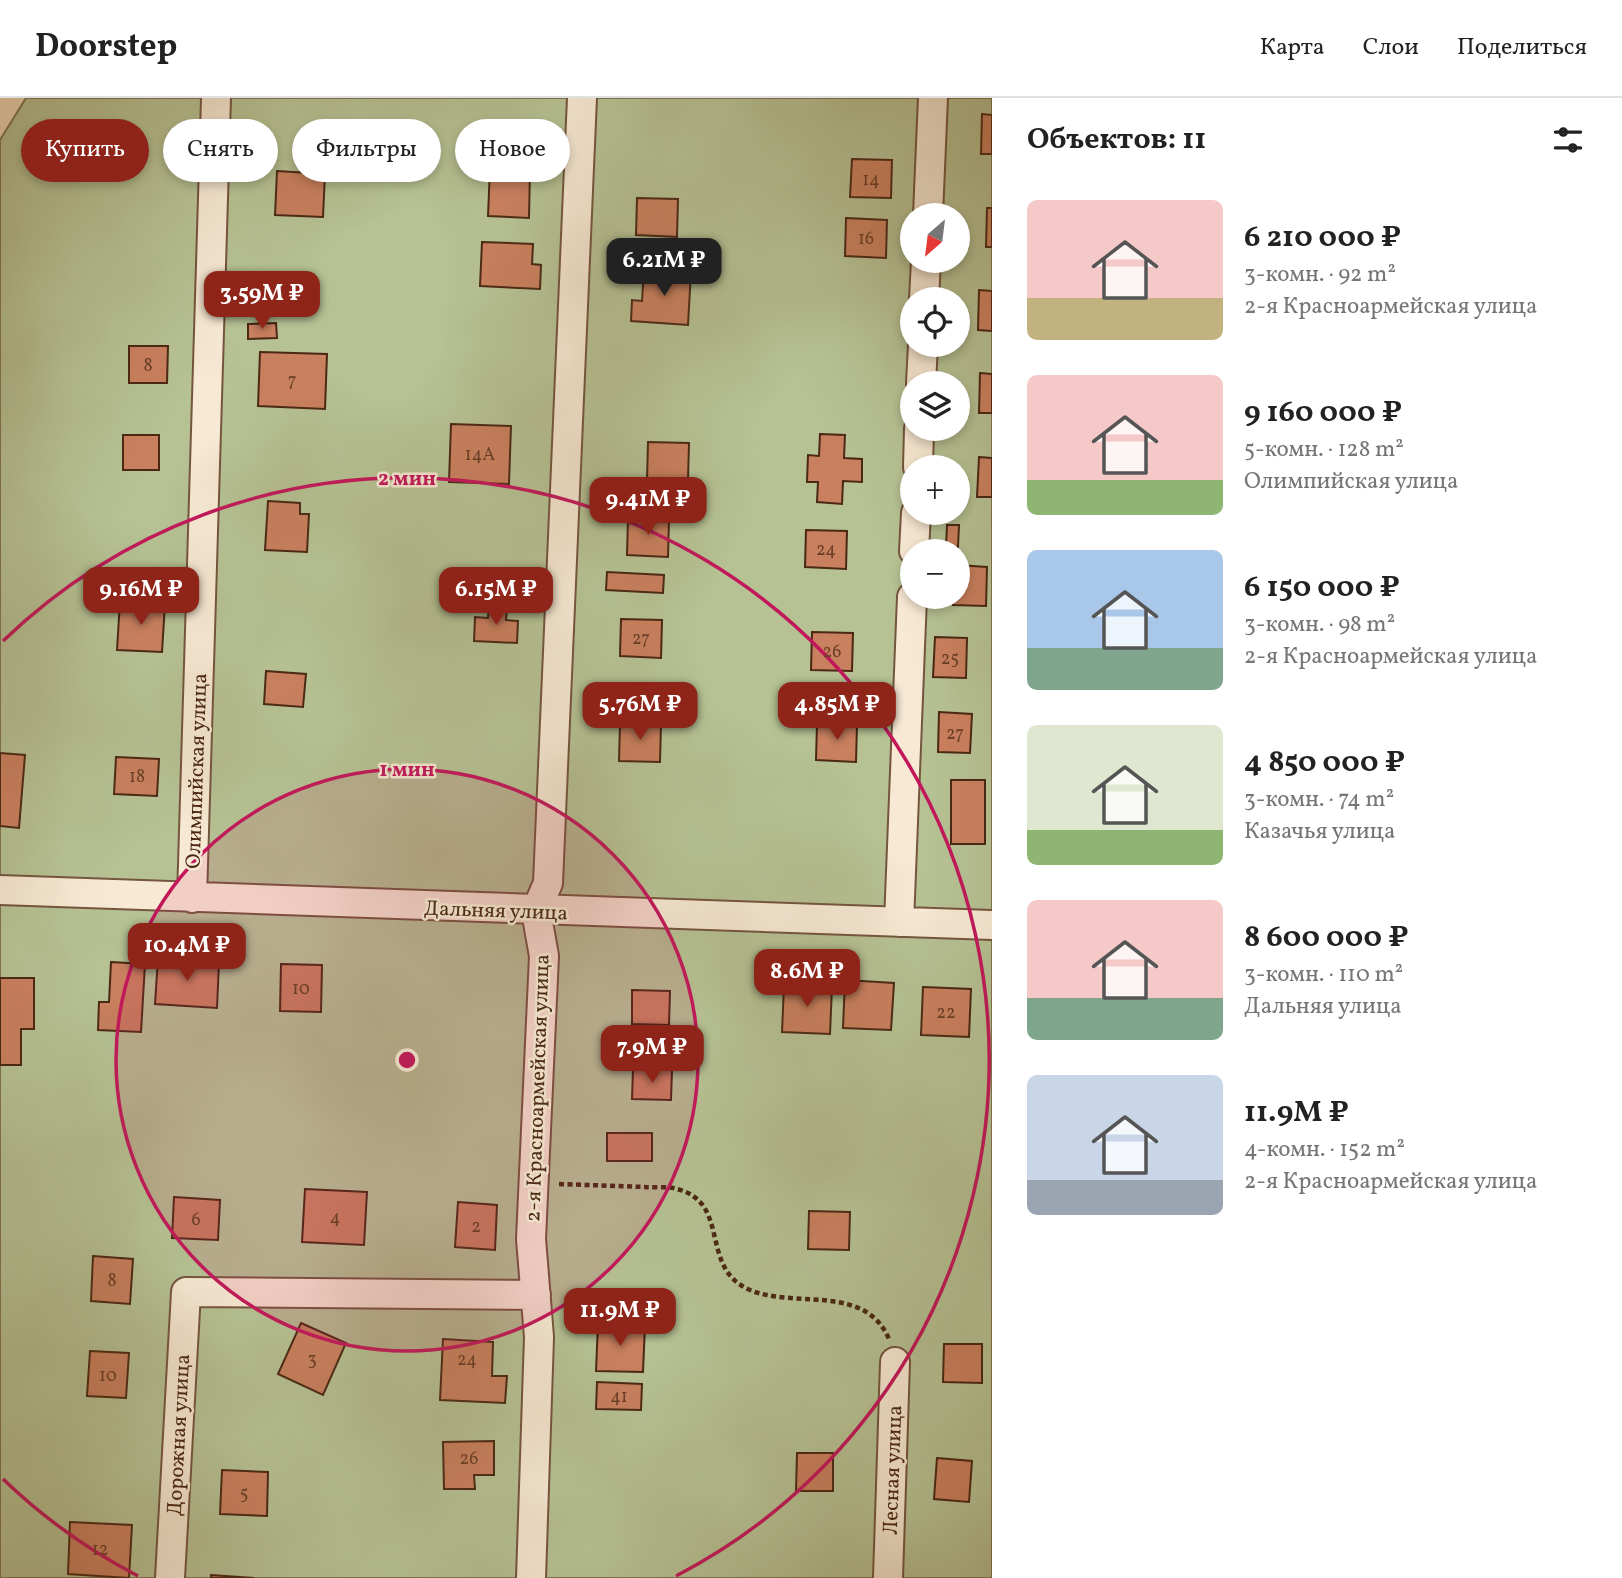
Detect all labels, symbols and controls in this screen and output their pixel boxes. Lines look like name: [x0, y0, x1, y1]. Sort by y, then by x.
text: Doorstep: [35, 25, 177, 71]
text: Карта: [1260, 31, 1325, 65]
text: Слои: [1363, 31, 1419, 65]
text: Поделиться: [1457, 31, 1587, 65]
chip: Купить: [21, 119, 149, 182]
chip: Снять: [163, 119, 278, 182]
chip: Фильтры: [292, 119, 441, 182]
chip: Новое: [455, 119, 570, 182]
text: Объектов: 11: [1027, 119, 1206, 161]
icon: filters: [1549, 121, 1587, 159]
house number: 14: [862, 168, 880, 193]
north arrow: [900, 203, 970, 273]
map controls: [900, 203, 970, 609]
text: 6 210 000 ₽: [1244, 217, 1401, 259]
house number: 16: [858, 227, 874, 252]
icon: home: [1083, 228, 1167, 312]
pin: 6.21M ₽: [599, 238, 729, 298]
text: 6.21M ₽: [623, 245, 705, 277]
text: 3-комн. · 92 m²: [1244, 259, 1396, 291]
pin: 3.59M ₽: [197, 272, 327, 331]
text: 3.59M ₽: [220, 278, 304, 310]
button: locate: [900, 287, 970, 357]
text: 2-я Красноармейская улица: [1244, 291, 1538, 323]
house number: 8: [143, 354, 153, 379]
house number: 7: [288, 369, 296, 394]
button: layers: [900, 371, 970, 441]
text: 9 160 000 ₽: [1244, 392, 1402, 434]
icon: home: [1083, 403, 1167, 487]
text: 5-комн. · 128 m²: [1244, 434, 1404, 466]
house number: 14А: [465, 443, 496, 468]
button: +: [900, 455, 970, 525]
text: 2 мин: [378, 465, 436, 494]
text: Олимпийская улица: [1244, 466, 1458, 498]
pin: 9.41M ₽: [583, 478, 713, 537]
text: 9.41M ₽: [605, 484, 691, 516]
house number: 24: [816, 538, 836, 563]
button: −: [900, 539, 970, 609]
text: 6 150 000 ₽: [1244, 567, 1400, 609]
pin: 9.16M ₽: [76, 568, 206, 627]
pin: 6.15M ₽: [431, 568, 561, 627]
text: 9.16M ₽: [99, 574, 183, 606]
text: 6.15M ₽: [455, 574, 537, 606]
icon: home: [1083, 578, 1167, 662]
text: 3-комн. · 98 m²: [1244, 609, 1395, 641]
house number: 27: [632, 627, 650, 652]
house number: 26: [823, 640, 841, 665]
text: 2-я Красноармейская улица: [1244, 641, 1538, 673]
house number: 25: [941, 647, 959, 672]
street label: Олимпийская улица: [180, 673, 215, 869]
pin: 5.76M ₽: [575, 682, 705, 742]
pin: 4.85M ₽: [772, 682, 902, 742]
text: 5.76M ₽: [599, 689, 681, 721]
text: 4.85M ₽: [794, 689, 880, 721]
house number: 27: [946, 722, 964, 747]
text: 4 850 000 ₽: [1244, 742, 1405, 784]
icon: home: [1083, 753, 1167, 837]
text: 1 мин: [379, 756, 435, 785]
house number: 18: [129, 765, 145, 790]
text: 3-комн. · 74 m²: [1244, 784, 1394, 816]
text: Казачья улица: [1244, 816, 1395, 848]
street label: Дальняя улица: [423, 894, 568, 929]
text: 8 600 000 ₽: [1244, 917, 1409, 959]
pin: 10.4M ₽: [122, 924, 252, 983]
icon: home: [1083, 928, 1167, 1012]
text: 10.4M ₽: [144, 930, 230, 962]
pin: 8.6M ₽: [750, 950, 864, 1009]
street label: 2-я Красноармейская улица: [519, 954, 558, 1222]
text: 8.6M ₽: [770, 956, 844, 988]
text: 3-комн. · 110 m²: [1244, 959, 1403, 991]
house number: 10: [292, 977, 310, 1002]
text: Дальняя улица: [1244, 991, 1402, 1023]
house number: 22: [936, 1001, 956, 1026]
pin: 7.9M ₽: [595, 1026, 709, 1085]
text: 7.9M ₽: [617, 1032, 687, 1064]
centre of rings: [395, 1048, 419, 1072]
text: 11.9M ₽: [1244, 1092, 1349, 1134]
icon: home: [1083, 1103, 1167, 1187]
text: 4-комн. · 152 m²: [1244, 1134, 1405, 1166]
text: 2-я Красноармейская улица: [1244, 1166, 1538, 1198]
house number: 4: [330, 1206, 340, 1231]
house number: 6: [191, 1208, 201, 1233]
house number: 2: [471, 1215, 481, 1240]
house number: 8: [107, 1269, 117, 1294]
pin: 11.9M ₽: [555, 1288, 685, 1348]
text: 11.9M ₽: [580, 1295, 660, 1327]
house number: 3: [307, 1348, 317, 1373]
house number: 24: [457, 1348, 477, 1373]
street label: Дорожная улица: [161, 1353, 198, 1517]
house number: 10: [99, 1364, 117, 1389]
house number: 41: [610, 1385, 628, 1410]
street label: Лесная улица: [877, 1405, 910, 1535]
house number: 26: [460, 1447, 478, 1472]
house number: 5: [240, 1482, 248, 1507]
house number: 12: [92, 1538, 108, 1563]

